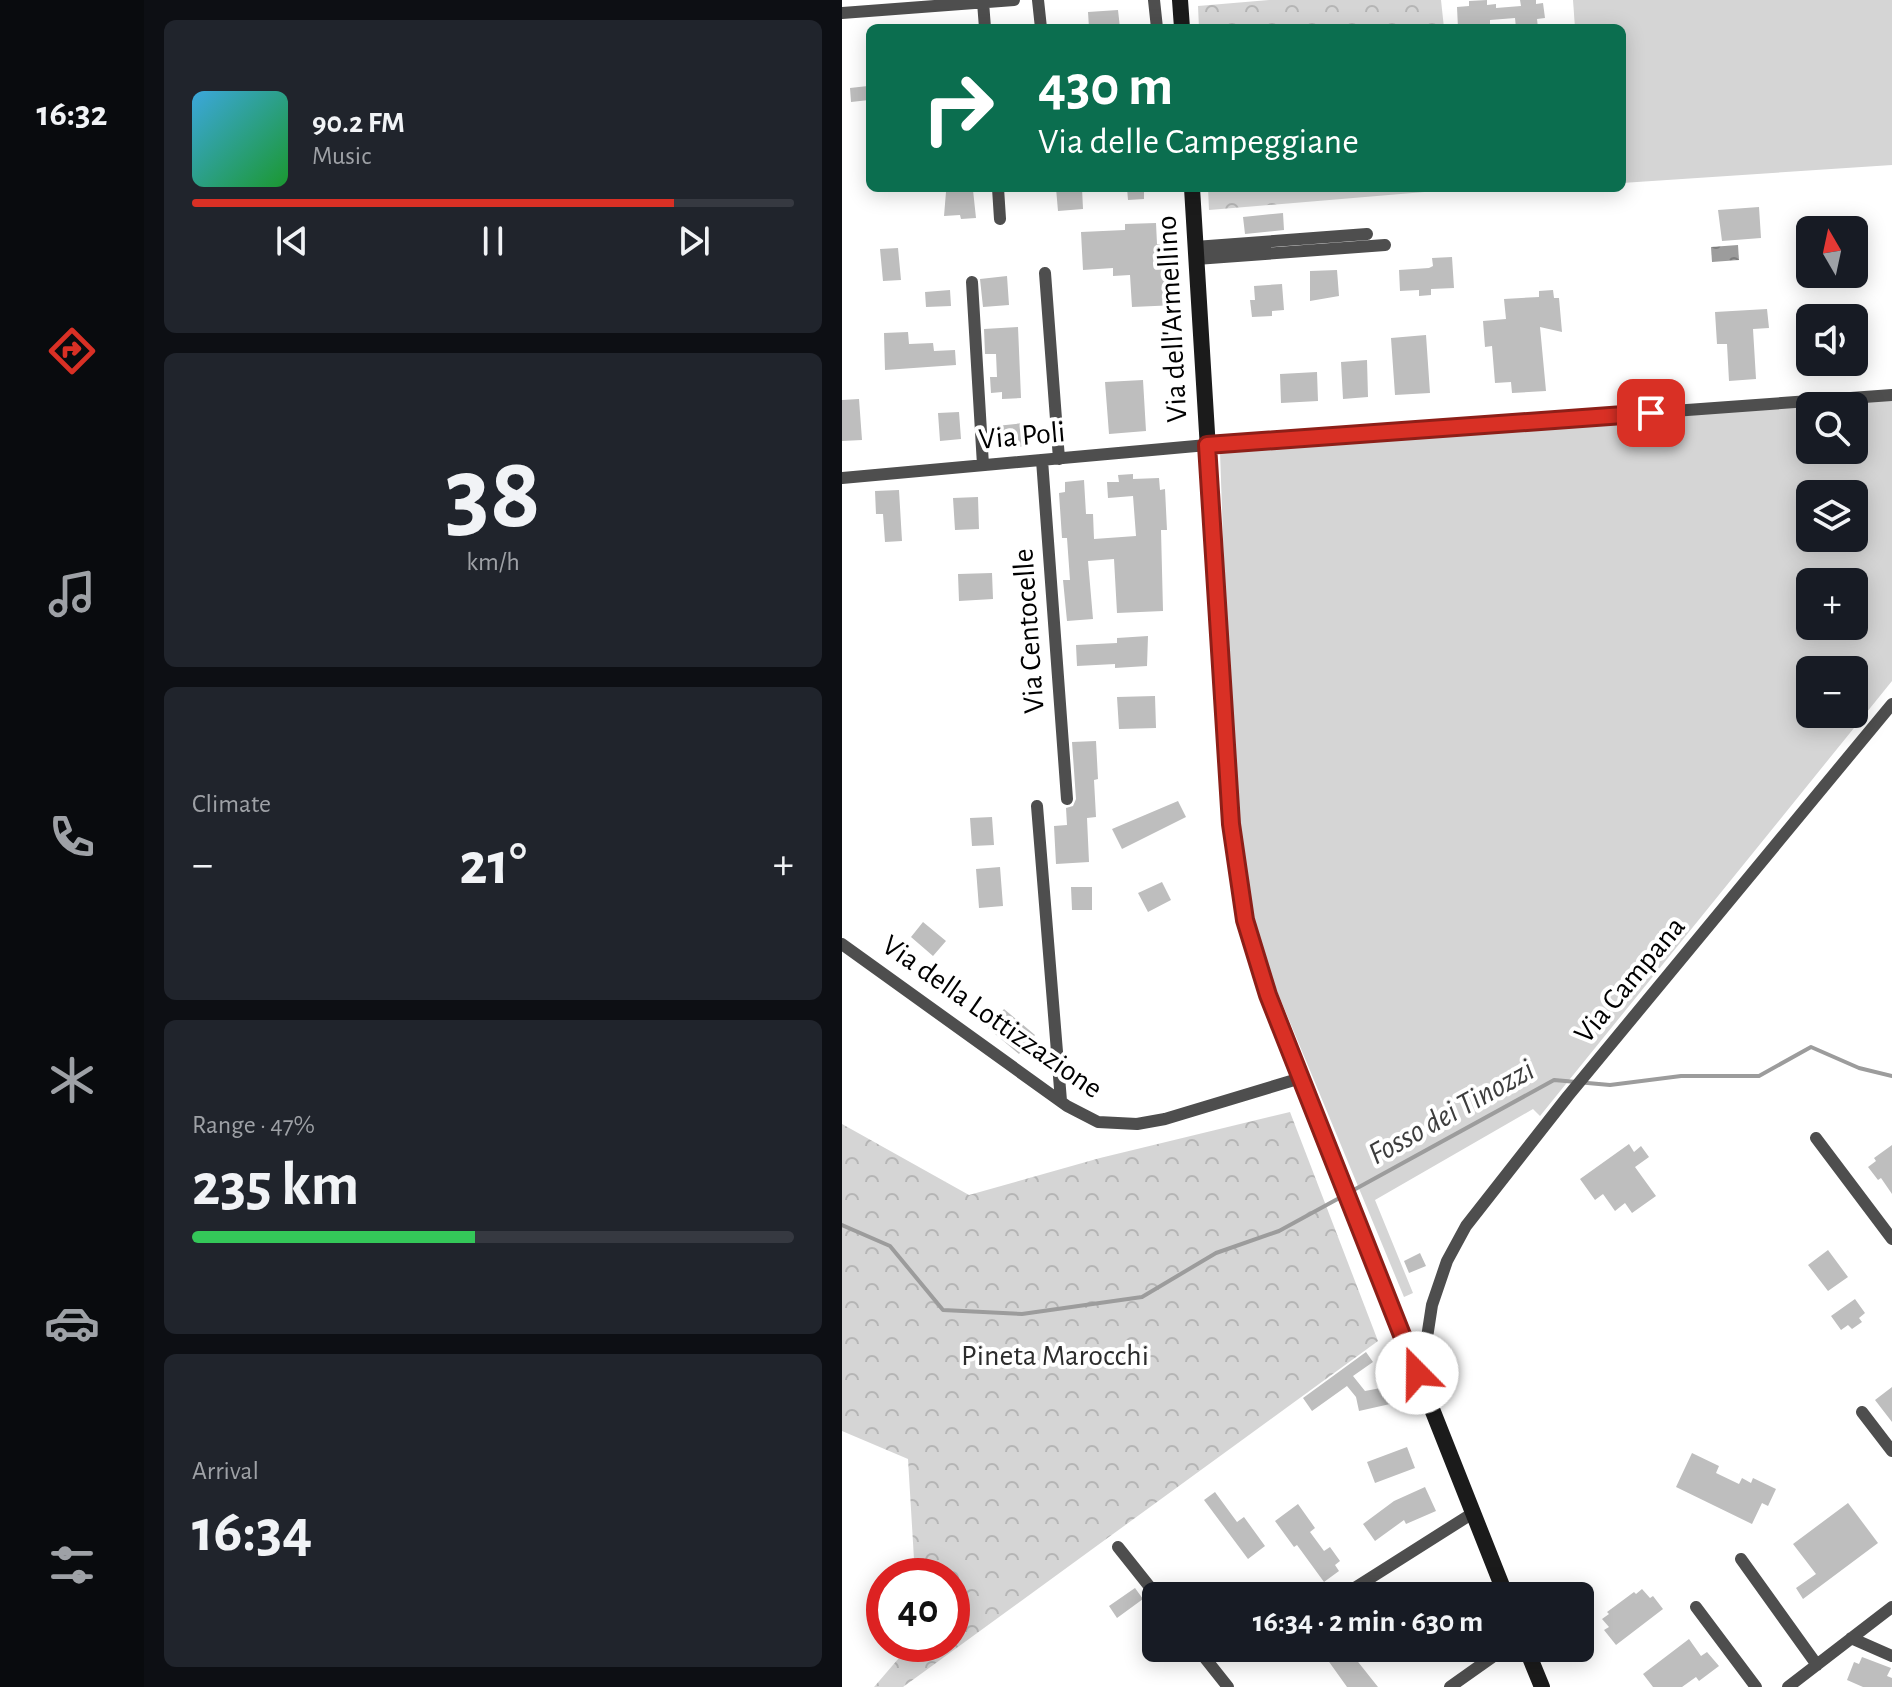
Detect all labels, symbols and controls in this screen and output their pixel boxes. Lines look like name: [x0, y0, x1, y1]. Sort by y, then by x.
icon: right: [906, 56, 1010, 160]
text: 430 m: [1038, 59, 1173, 115]
text: 16:32: [36, 96, 108, 132]
text: 90.2 FM: [312, 108, 405, 138]
text: Via delle Campeggiane: [1038, 124, 1359, 160]
text: Music: [312, 143, 371, 169]
street label: Via dell'Armellino: [1152, 215, 1192, 423]
north arrow: [1796, 216, 1868, 288]
map controls: [1796, 216, 1868, 728]
icon: previous: [270, 219, 314, 263]
icon: pause: [471, 219, 515, 263]
icon: next: [672, 219, 716, 263]
button: sound: [1796, 304, 1868, 376]
icon: directions: [44, 323, 100, 379]
pin: [1617, 379, 1685, 447]
icon: arrive: [1629, 391, 1673, 435]
button: search: [1796, 392, 1868, 464]
street label: Via Poli: [977, 417, 1067, 455]
text: 38: [445, 443, 541, 547]
button: layers: [1796, 480, 1868, 552]
street label: Via Centocelle: [1008, 548, 1050, 714]
text: km/h: [466, 549, 520, 575]
icon: music: [44, 566, 100, 622]
button: +: [1796, 568, 1868, 640]
button: −: [1796, 656, 1868, 728]
text: Climate: [192, 791, 271, 817]
icon: phone: [44, 809, 100, 865]
text: 21°: [459, 835, 527, 895]
text: −: [192, 843, 213, 887]
text: +: [773, 843, 794, 887]
street label: Via Campana: [1569, 911, 1691, 1049]
street label: Via della Lottizzazione: [876, 930, 1108, 1104]
icon: climate: [44, 1052, 100, 1108]
water label: Fosso dei Tinozzi: [1363, 1053, 1539, 1171]
text: Range · 47%: [192, 1112, 315, 1138]
text: 235 km: [192, 1156, 359, 1216]
icon: car: [44, 1295, 100, 1351]
position arrow: [1375, 1331, 1459, 1415]
park label: Pineta Marocchi: [961, 1341, 1149, 1371]
text: Arrival: [192, 1458, 259, 1484]
text: 16:34: [192, 1502, 312, 1562]
icon: filters: [44, 1537, 100, 1593]
speed limit sign: 40: [866, 1558, 970, 1662]
text: 16:34 · 2 min · 630 m: [1253, 1607, 1483, 1637]

